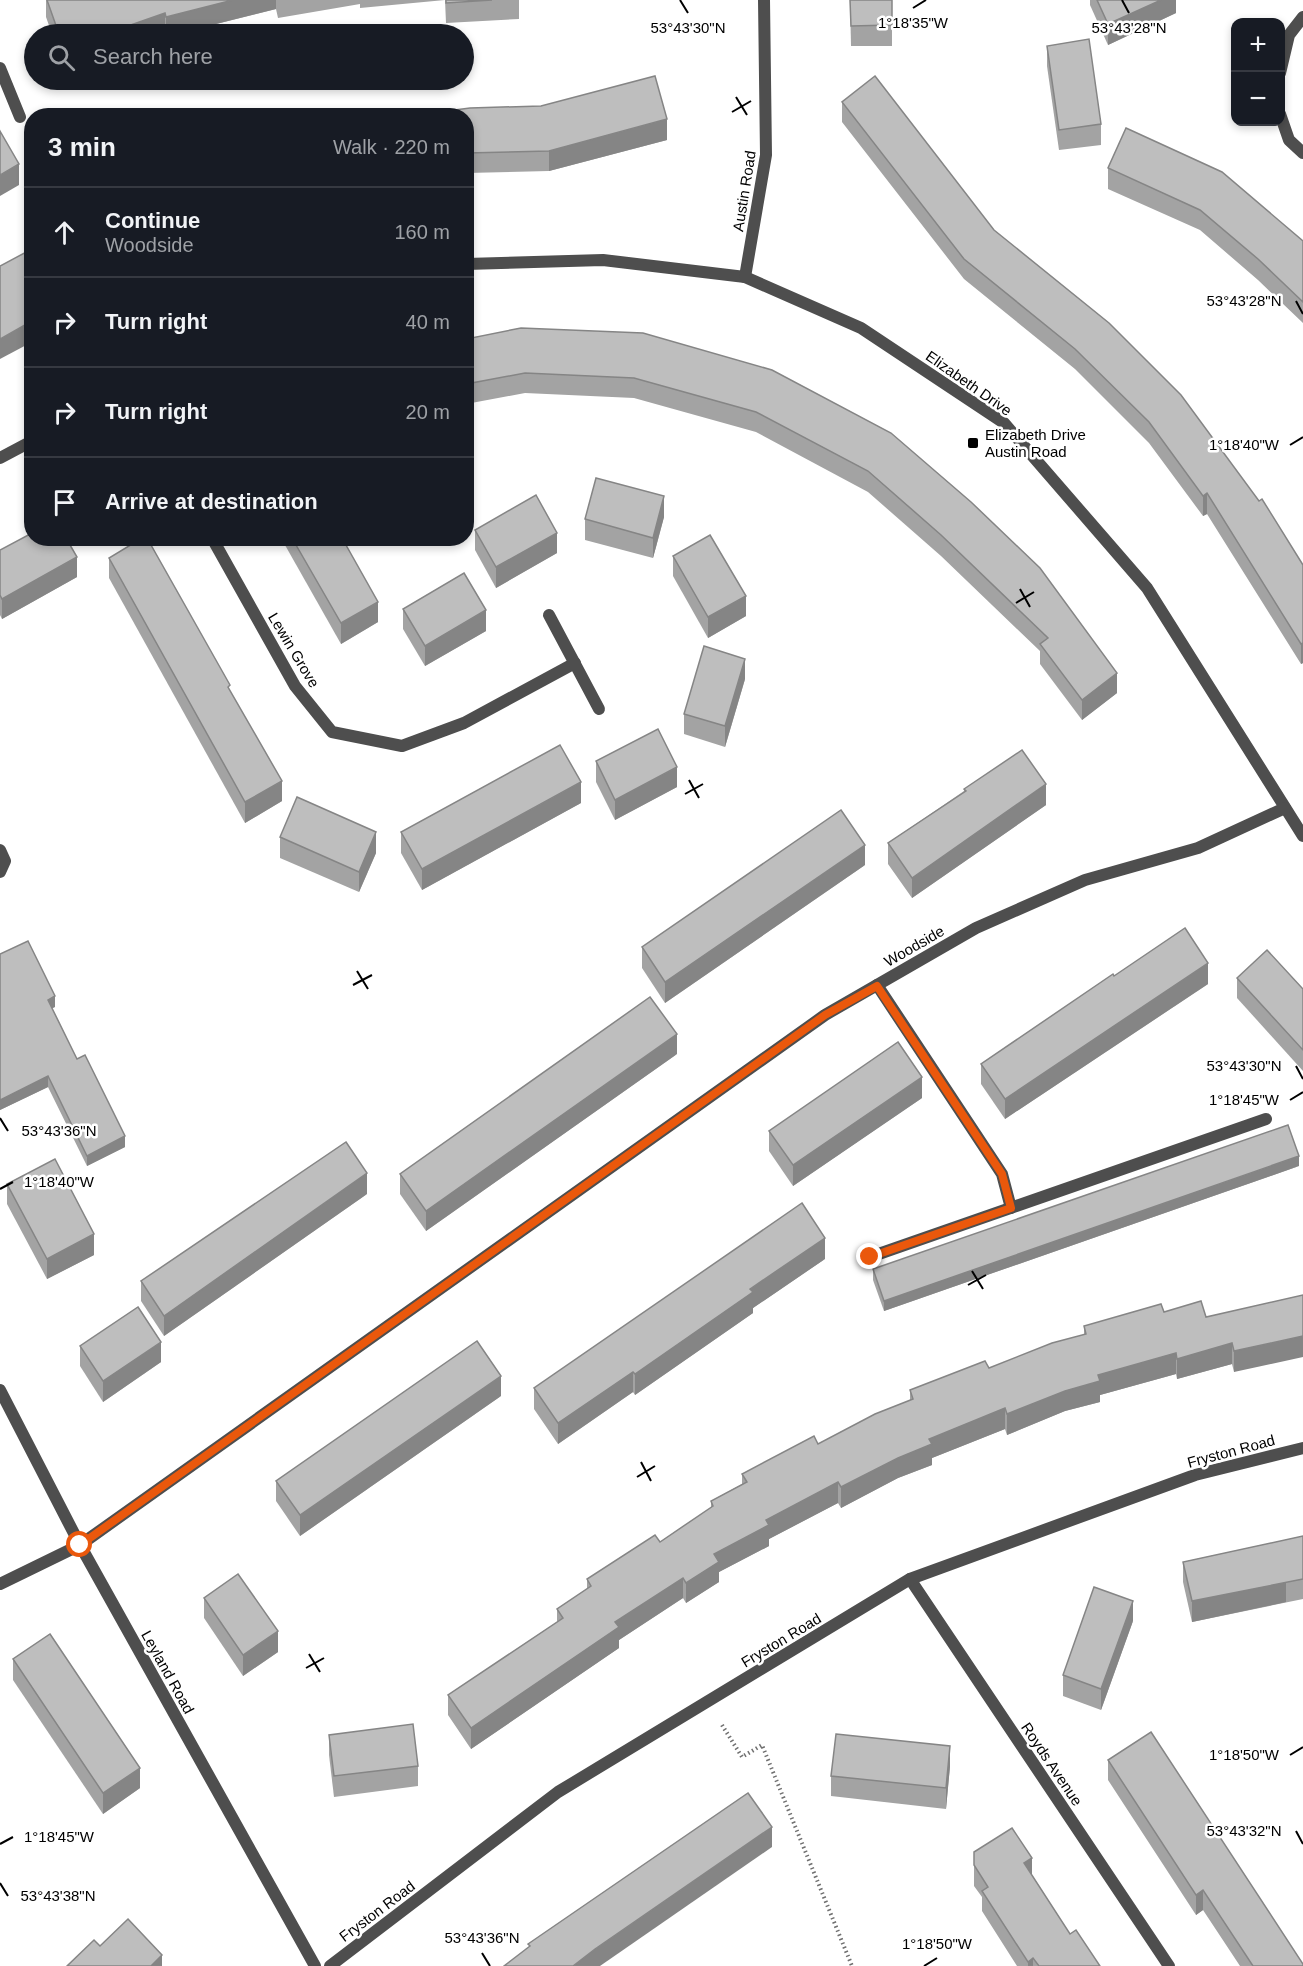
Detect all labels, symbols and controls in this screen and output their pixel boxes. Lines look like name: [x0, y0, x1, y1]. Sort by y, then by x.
text: 1°18'35"W: [878, 14, 949, 31]
map controls: [1231, 18, 1285, 126]
button: +: [1231, 18, 1285, 72]
text: 53°43'30"N: [650, 19, 726, 36]
text: 53°43'28"N: [1091, 19, 1167, 36]
search box: [24, 24, 474, 90]
icon: search: [45, 41, 78, 74]
text: Search here: [93, 44, 213, 69]
button: −: [1231, 72, 1285, 126]
text: 3 min: [48, 132, 116, 162]
text: Walk · 220 m: [333, 136, 450, 158]
street label: Austin Road: [729, 149, 759, 233]
text: Continue: [105, 208, 200, 233]
icon: ahead: [48, 216, 81, 249]
text: 160 m: [394, 221, 450, 243]
text: Woodside: [105, 234, 194, 256]
text: 53°43'28"N: [1206, 292, 1282, 309]
icon: right: [48, 306, 81, 339]
text: Turn right: [105, 309, 207, 334]
text: 40 m: [406, 311, 450, 333]
street label: Elizabeth Drive: [923, 347, 1015, 419]
icon: right: [48, 396, 81, 429]
text: Turn right: [105, 399, 207, 424]
text: 20 m: [406, 401, 450, 423]
place label: Elizabeth Drive Austin Road: [985, 426, 1086, 460]
marker: Elizabeth Drive Austin Road: [966, 436, 980, 450]
text: 1°18'40"W: [1209, 436, 1280, 453]
icon: arrive: [48, 486, 81, 519]
text: Arrive at destination: [105, 489, 318, 514]
street label: Lewin Grove: [265, 610, 323, 690]
street label: Woodside: [881, 922, 947, 970]
text: 53°43'30"N: [1206, 1057, 1282, 1074]
text: 1°18'45"W: [1209, 1091, 1280, 1108]
text: 53°43'36"N: [21, 1122, 97, 1139]
text: 1°18'40"W: [24, 1173, 95, 1190]
route end: [856, 1243, 882, 1269]
street label: Fryston Road: [1185, 1431, 1277, 1471]
route start: [66, 1531, 92, 1557]
street label: Fryston Road: [738, 1610, 824, 1670]
street label: Leyland Road: [138, 1627, 198, 1717]
street label: Royds Avenue: [1018, 1719, 1086, 1809]
text: 1°18'50"W: [1209, 1746, 1280, 1763]
text: 53°43'32"N: [1206, 1822, 1282, 1839]
text: 1°18'45"W: [24, 1828, 95, 1845]
street label: Fryston Road: [336, 1877, 418, 1945]
text: 53°43'38"N: [20, 1887, 96, 1904]
text: 53°43'36"N: [444, 1929, 520, 1946]
text: 1°18'50"W: [902, 1935, 973, 1952]

